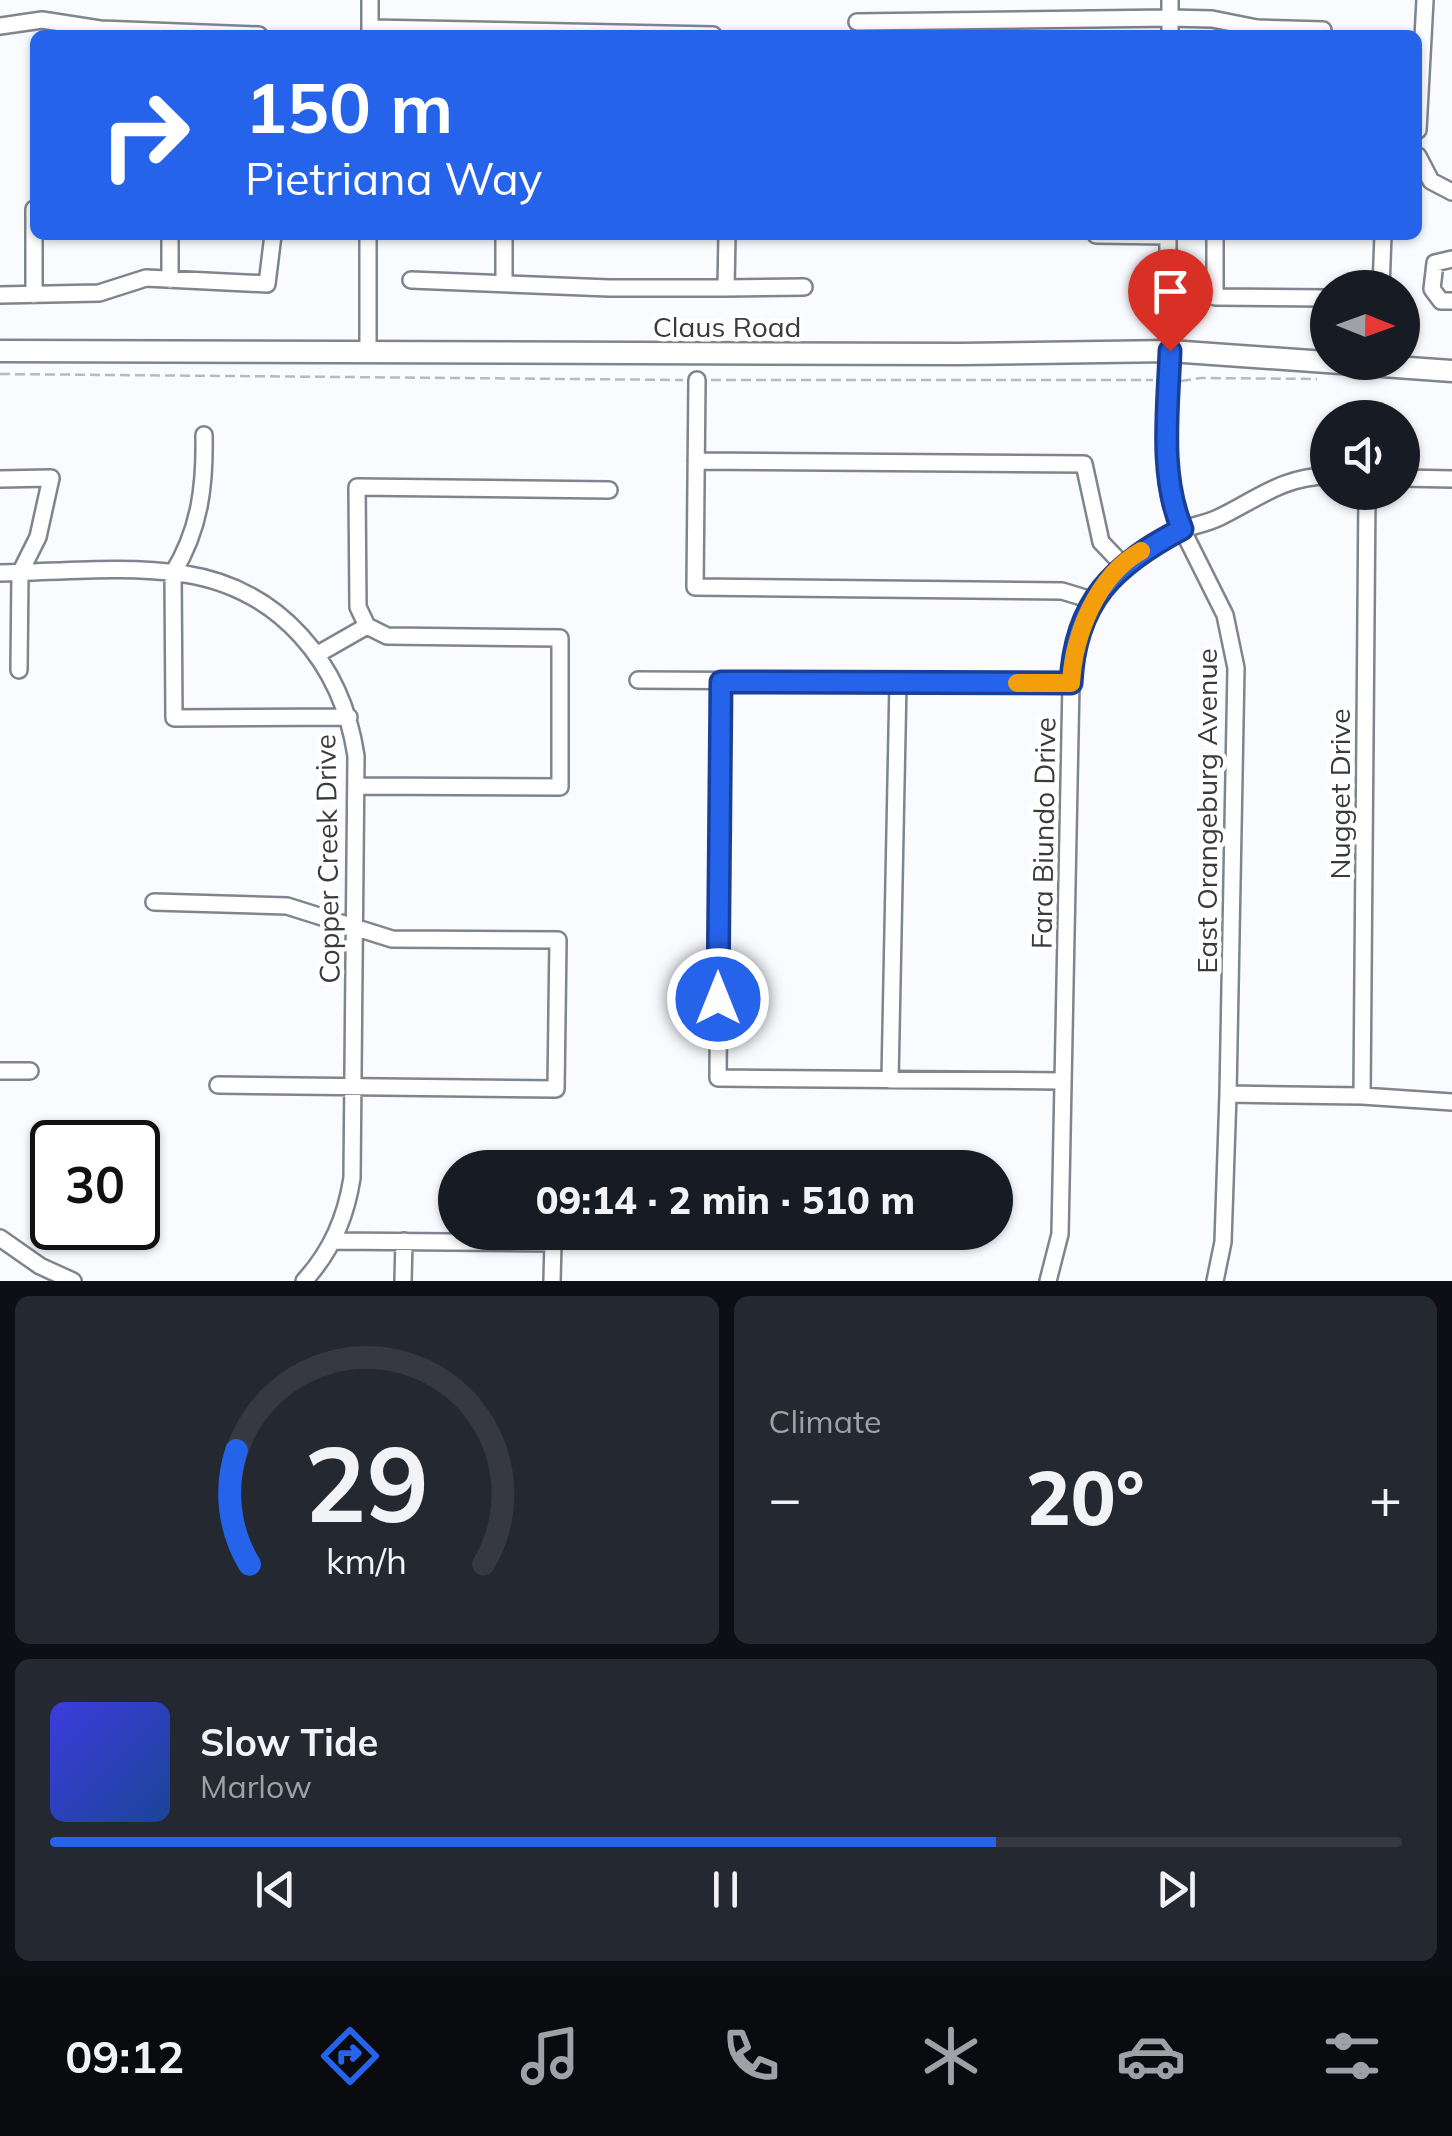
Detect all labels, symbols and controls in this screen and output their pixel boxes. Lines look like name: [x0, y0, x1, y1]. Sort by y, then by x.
text: 150 m: [245, 63, 453, 151]
icon: right: [80, 70, 210, 200]
text: Pietriana Way: [245, 150, 543, 206]
pin: [1128, 249, 1213, 352]
icon: arrive: [1143, 264, 1198, 319]
north arrow: [1310, 270, 1420, 380]
map controls: [1310, 270, 1420, 510]
street label: Claus Road: [653, 309, 801, 344]
button: sound: [1310, 400, 1420, 510]
street label: East Orangeburg Avenue: [1189, 648, 1224, 974]
street label: Nugget Drive: [1322, 709, 1357, 879]
street label: Fara Biundo Drive: [1023, 717, 1063, 949]
street label: Copper Creek Drive: [307, 734, 347, 984]
position arrow: [666, 947, 770, 1051]
speed limit sign: 30: [30, 1120, 160, 1250]
text: 09:14 · 2 min · 510 m: [536, 1176, 915, 1224]
text: Climate: [769, 1401, 881, 1441]
text: 29: [304, 1417, 429, 1548]
text: 20°: [1026, 1450, 1145, 1544]
text: −: [769, 1463, 802, 1532]
text: +: [1369, 1463, 1402, 1532]
text: km/h: [326, 1538, 407, 1583]
text: Slow Tide: [200, 1718, 378, 1766]
text: Marlow: [200, 1766, 312, 1806]
icon: previous: [248, 1862, 303, 1917]
icon: pause: [698, 1862, 753, 1917]
icon: next: [1149, 1862, 1204, 1917]
icon: directions: [315, 2021, 385, 2091]
icon: music: [515, 2021, 585, 2091]
icon: phone: [716, 2021, 786, 2091]
icon: climate: [916, 2021, 986, 2091]
icon: car: [1116, 2021, 1186, 2091]
icon: filters: [1317, 2021, 1387, 2091]
text: 09:12: [65, 2028, 184, 2084]

